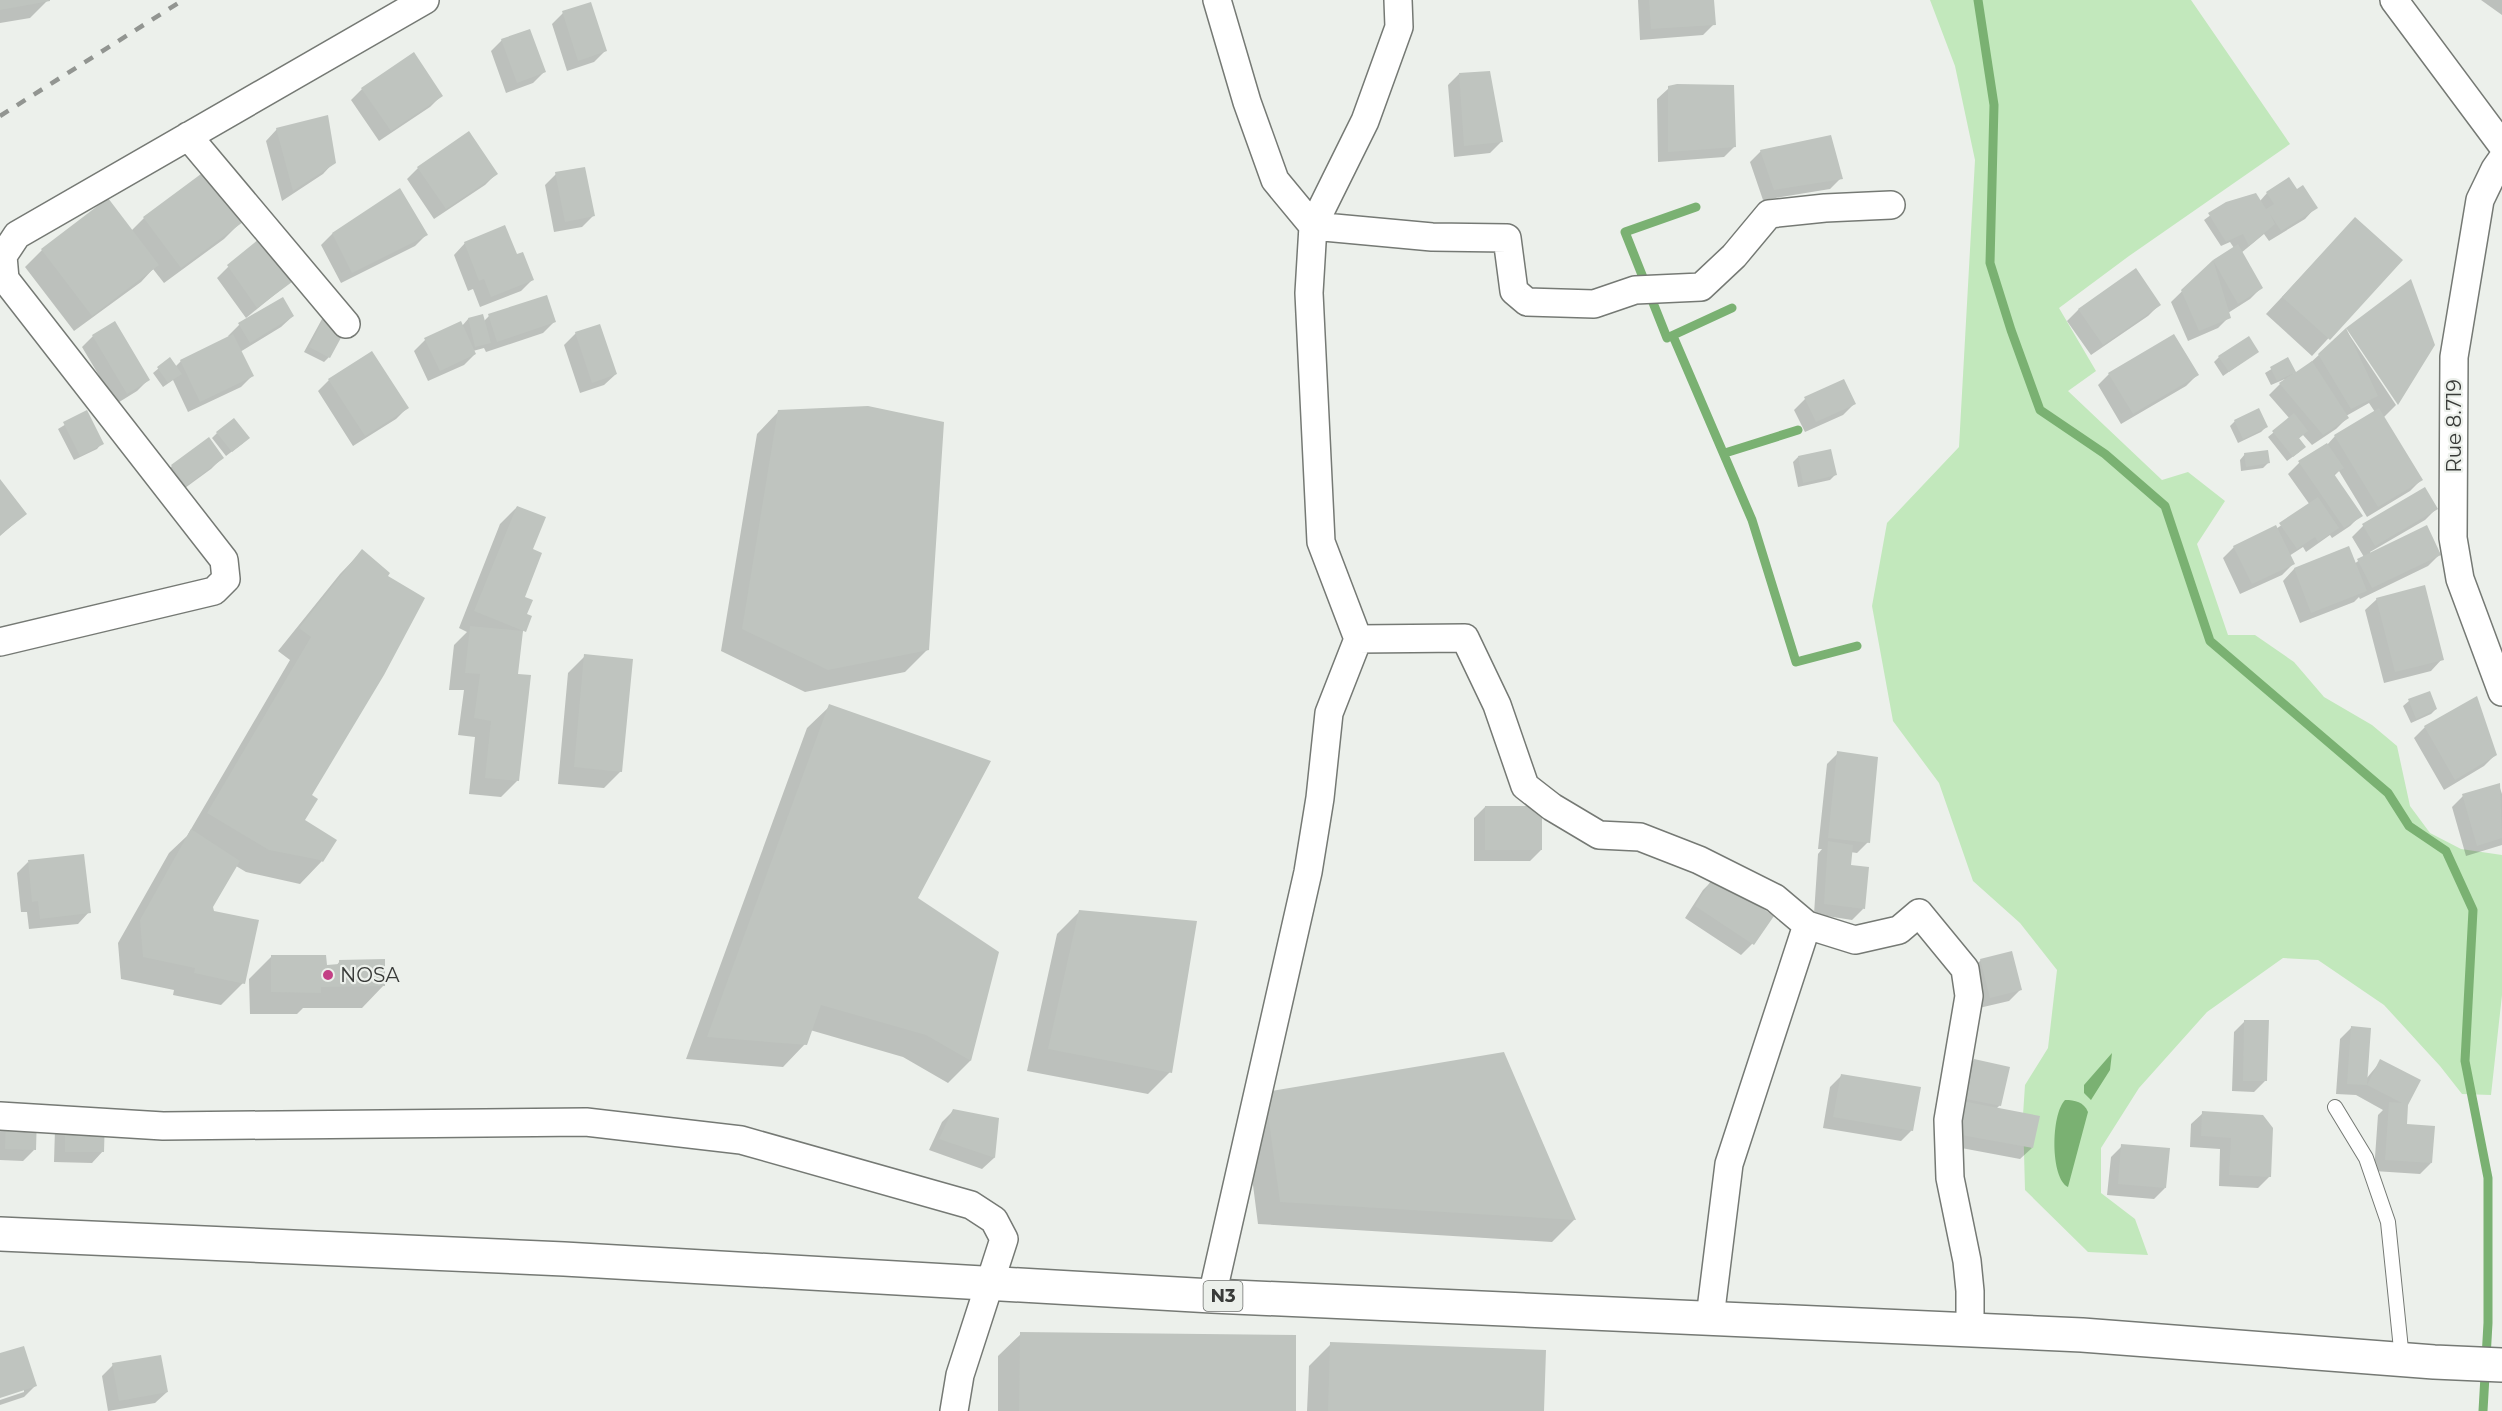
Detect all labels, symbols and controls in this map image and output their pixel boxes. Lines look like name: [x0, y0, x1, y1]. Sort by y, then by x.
street label: Rue 8.719: [2442, 379, 2466, 473]
place label: NOSA: [340, 963, 400, 987]
marker: NOSA: [321, 968, 335, 982]
road number: N3: [1204, 1281, 1242, 1311]

